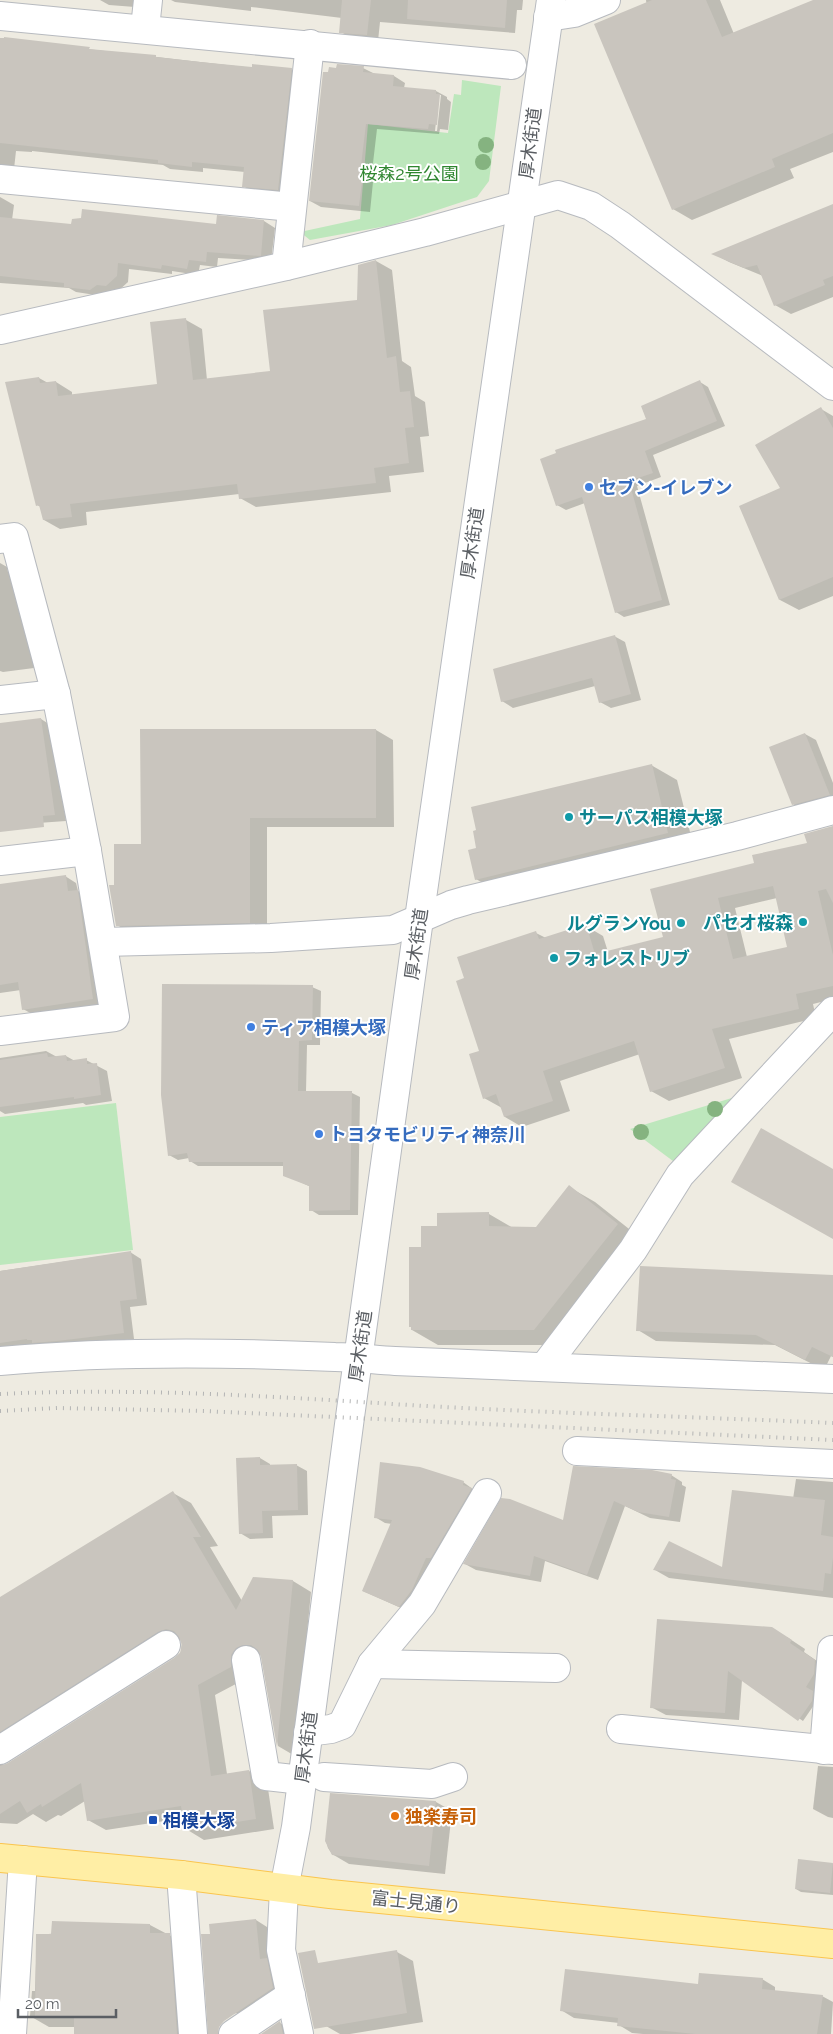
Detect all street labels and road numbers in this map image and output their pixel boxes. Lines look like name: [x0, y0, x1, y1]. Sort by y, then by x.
street label: 厚木街道: [515, 106, 545, 180]
street label: 厚木街道: [457, 506, 487, 580]
street label: 厚木街道: [401, 907, 431, 981]
street label: 厚木街道: [345, 1309, 375, 1383]
street label: 厚木街道: [291, 1710, 321, 1784]
street label: 富士見通り: [370, 1887, 462, 1917]

